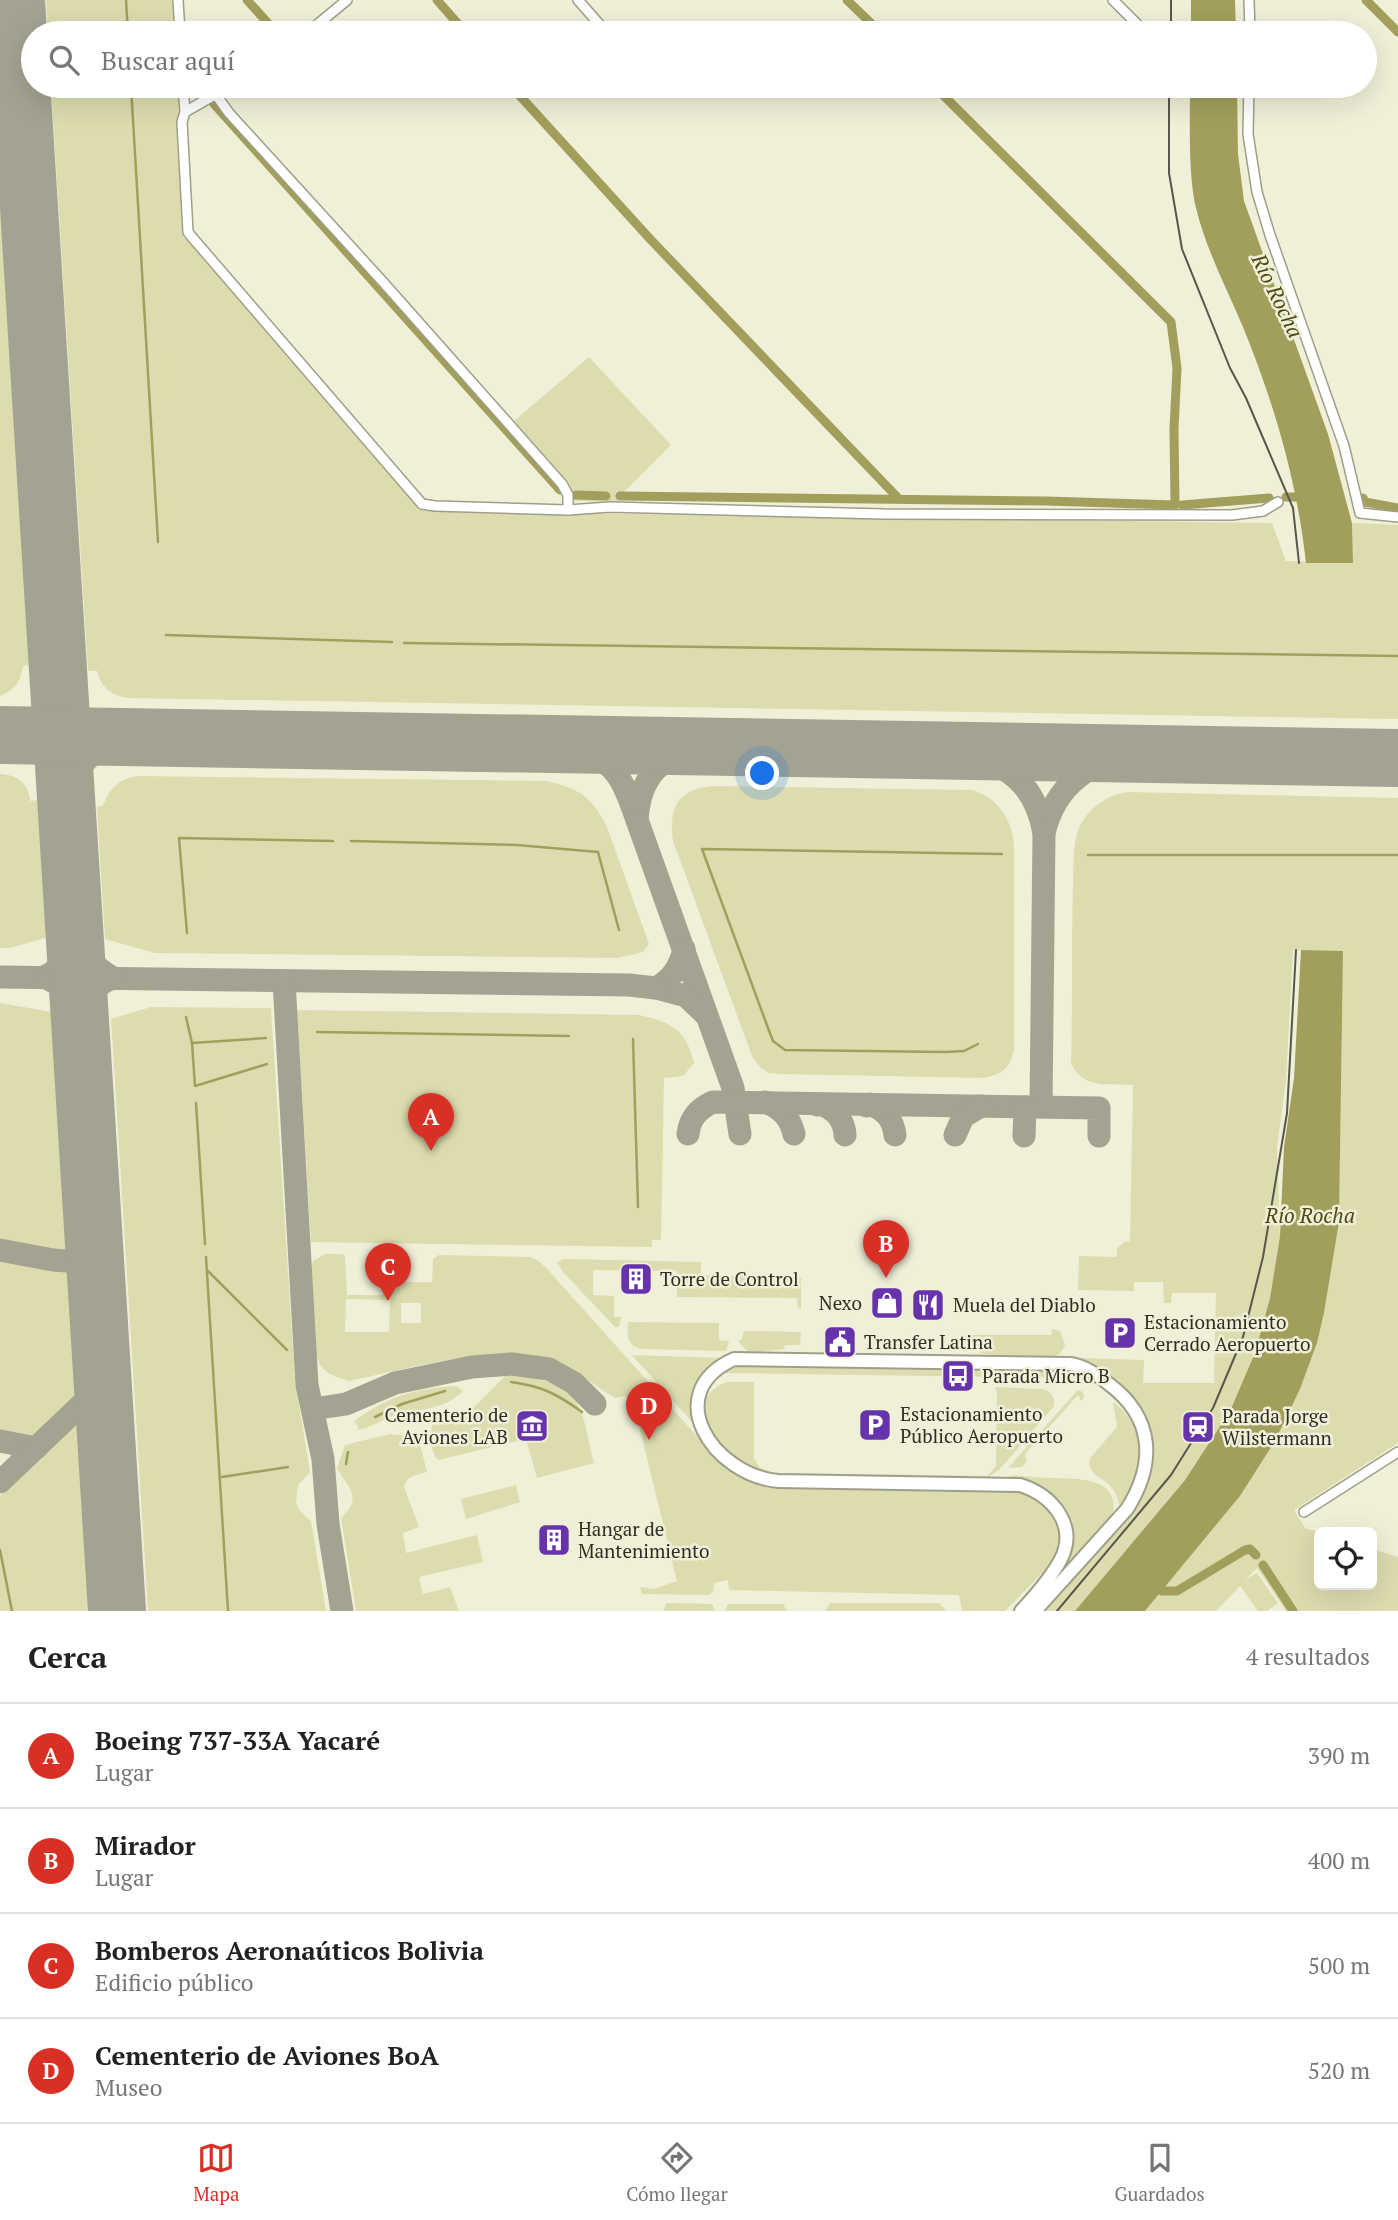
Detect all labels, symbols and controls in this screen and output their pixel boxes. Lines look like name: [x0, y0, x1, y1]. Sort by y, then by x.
search box: [21, 21, 1377, 98]
icon: search: [45, 41, 83, 79]
text: Buscar aquí: [101, 43, 235, 77]
water label: Río Rocha: [1245, 248, 1310, 342]
your location: [745, 756, 779, 790]
pin: A: [408, 1093, 454, 1151]
water label: Río Rocha: [1264, 1201, 1355, 1229]
pin: B: [863, 1220, 909, 1278]
pin: C: [365, 1243, 411, 1301]
building icon: Torre de Control: [617, 1260, 655, 1298]
place label: Torre de Control: [660, 1266, 799, 1291]
shop icon: Nexo: [868, 1284, 906, 1322]
restaurant icon: Muela del Diablo: [909, 1286, 947, 1324]
place label: Nexo: [819, 1290, 862, 1315]
place label: Muela del Diablo: [953, 1292, 1096, 1317]
place label: Estacionamiento Cerrado Aeropuerto: [1144, 1309, 1311, 1356]
parking icon: Estacionamiento Cerrado Aeropuerto: [1101, 1314, 1139, 1352]
public building icon: Transfer Latina: [821, 1323, 859, 1361]
place label: Transfer Latina: [864, 1329, 993, 1354]
bus stop icon: Parada Micro B: [939, 1357, 977, 1395]
place label: Parada Micro B: [982, 1363, 1110, 1388]
pin: D: [626, 1382, 672, 1440]
place label: Estacionamiento Público Aeropuerto: [900, 1401, 1063, 1448]
place label: Cementerio de Aviones LAB: [385, 1402, 508, 1449]
place label: Parada Jorge Wilstermann: [1222, 1403, 1332, 1450]
parking icon: Estacionamiento Público Aeropuerto: [856, 1406, 894, 1444]
museum icon: Cementerio de Aviones LAB: [513, 1407, 551, 1445]
station icon: Parada Jorge Wilstermann: [1179, 1408, 1217, 1446]
place label: Hangar de Mantenimiento: [578, 1516, 709, 1563]
building icon: Hangar de Mantenimiento: [535, 1521, 573, 1559]
map controls: [1314, 1527, 1377, 1590]
button: locate: [1314, 1527, 1377, 1590]
text: Cerca: [28, 1637, 107, 1677]
text: 4 resultados: [1246, 1641, 1370, 1672]
text: Boeing 737-33A Yacaré: [95, 1723, 380, 1757]
text: A: [43, 1740, 59, 1771]
text: 390 m: [1308, 1740, 1370, 1771]
text: Lugar: [95, 1757, 153, 1788]
text: Mirador: [95, 1828, 196, 1862]
text: B: [44, 1845, 58, 1876]
text: 400 m: [1308, 1845, 1370, 1876]
text: Lugar: [95, 1862, 153, 1893]
text: Bomberos Aeronaúticos Bolivia: [95, 1933, 484, 1967]
text: C: [44, 1950, 59, 1981]
text: 500 m: [1308, 1950, 1370, 1981]
text: Edificio público: [95, 1967, 253, 1998]
text: Cementerio de Aviones BoA: [95, 2038, 439, 2072]
text: D: [43, 2055, 59, 2086]
text: 520 m: [1308, 2055, 1370, 2086]
text: Museo: [95, 2072, 162, 2103]
tab: Mapa: [193, 2139, 240, 2206]
tab: Cómo llegar: [626, 2139, 728, 2206]
tab: Guardados: [1114, 2139, 1205, 2206]

